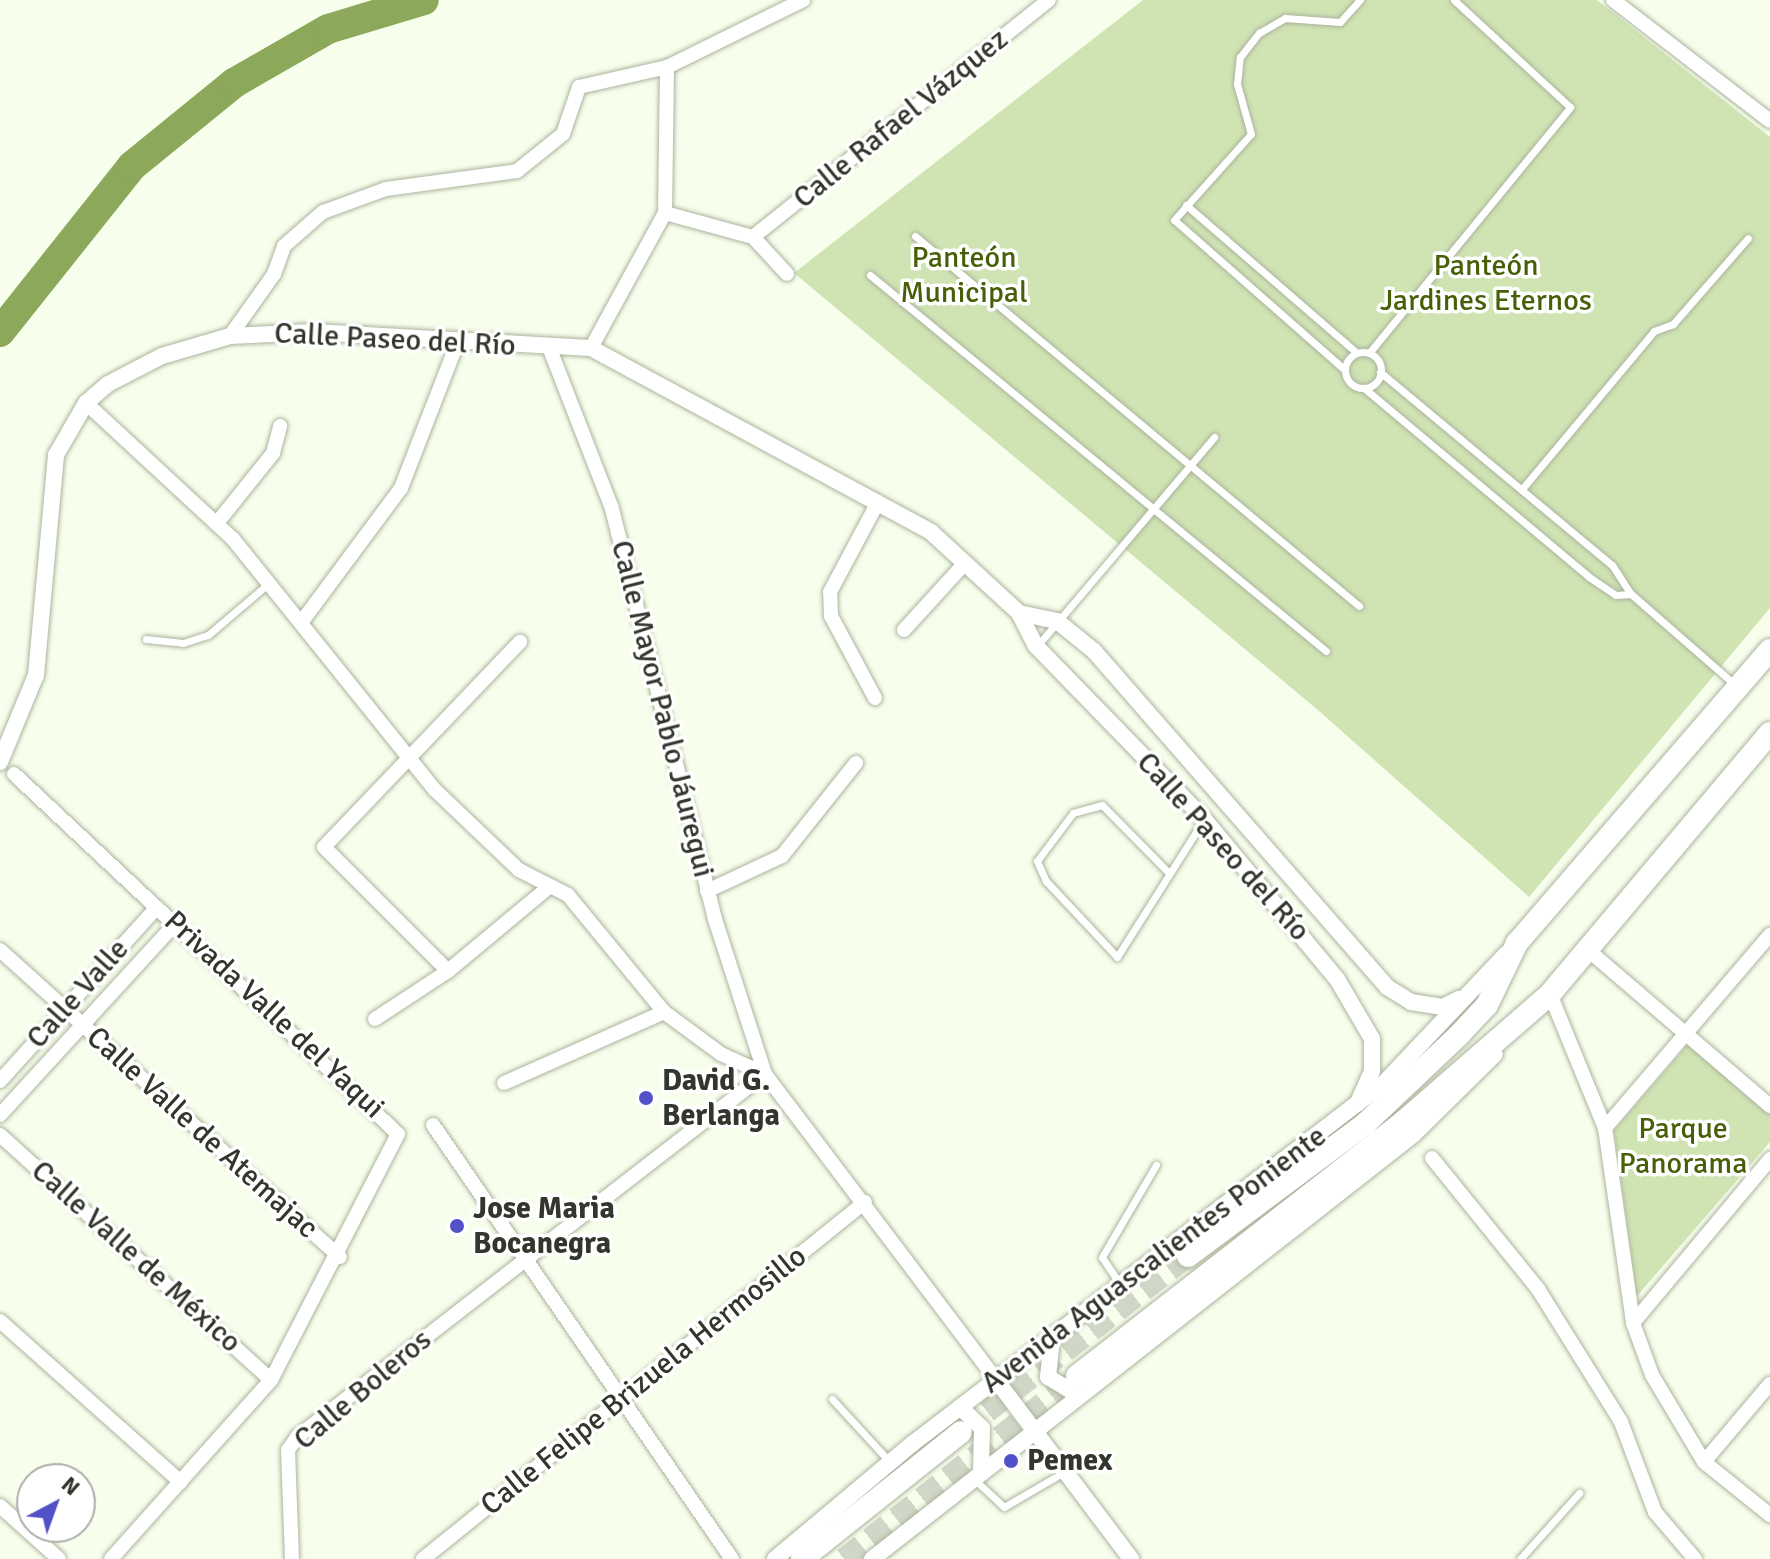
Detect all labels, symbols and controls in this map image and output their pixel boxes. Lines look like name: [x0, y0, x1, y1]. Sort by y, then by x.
street label: Calle Rafael Vázquez: [787, 21, 1015, 217]
park label: Panteón Municipal: [900, 240, 1028, 310]
park label: Panteón Jardines Eternos: [1380, 248, 1592, 318]
street label: Calle Paseo del Río: [273, 316, 517, 364]
street label: Calle Mayor Pablo Jáuregui: [603, 537, 721, 881]
street label: Calle Paseo del Río: [1129, 745, 1317, 949]
street label: Privada Valle del Yaqui: [157, 904, 391, 1126]
street label: Calle Valle: [19, 932, 137, 1056]
street label: Calle Valle de Atemajac: [79, 1020, 325, 1246]
place label: David G. Berlanga: [662, 1063, 780, 1134]
marker: David G. Berlanga: [637, 1089, 655, 1107]
park label: Parque Panorama: [1619, 1111, 1747, 1182]
street label: Avenida Aguascalientes Poniente: [974, 1119, 1334, 1401]
street label: Calle Valle de México: [24, 1153, 248, 1361]
place label: Jose Maria Bocanegra: [473, 1191, 615, 1262]
marker: Jose Maria Bocanegra: [448, 1217, 466, 1235]
street label: Calle Felipe Brizuela Hermosillo: [474, 1239, 814, 1523]
street label: Calle Boleros: [287, 1322, 439, 1458]
place label: Pemex: [1027, 1443, 1112, 1479]
marker: Pemex: [1002, 1452, 1020, 1470]
north arrow: [16, 1463, 96, 1543]
text: N: [56, 1471, 85, 1501]

